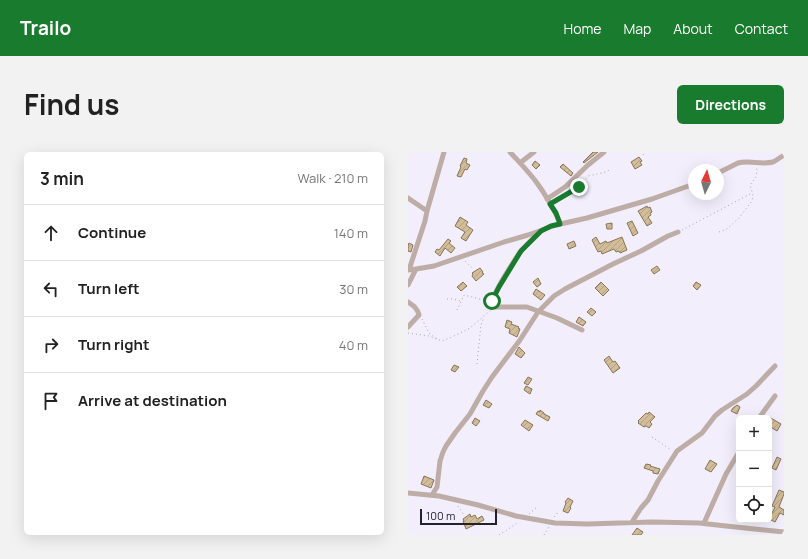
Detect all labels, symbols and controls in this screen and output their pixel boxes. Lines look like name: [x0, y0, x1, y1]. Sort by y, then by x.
text: Trailo: [20, 15, 71, 41]
text: Home: [564, 19, 601, 38]
text: Map: [623, 19, 651, 38]
text: About: [673, 19, 713, 38]
text: Contact: [735, 19, 788, 38]
text: Find us: [24, 85, 119, 123]
button: Directions: [677, 85, 784, 124]
north arrow: [688, 164, 724, 200]
text: 3 min: [40, 167, 84, 190]
text: Walk · 210 m: [298, 169, 368, 187]
route end: [570, 178, 588, 196]
icon: ahead: [40, 222, 62, 244]
text: Continue: [78, 222, 146, 243]
text: 140 m: [334, 224, 368, 242]
icon: left: [40, 278, 62, 300]
text: Turn left: [78, 278, 140, 299]
text: 30 m: [339, 280, 368, 298]
route start: [483, 292, 501, 310]
icon: right: [40, 334, 62, 356]
text: Turn right: [78, 334, 149, 355]
text: 40 m: [339, 336, 368, 354]
icon: arrive: [40, 390, 62, 412]
text: Arrive at destination: [78, 390, 227, 411]
map controls: [736, 415, 772, 523]
button: +: [736, 415, 772, 451]
button: −: [736, 451, 772, 487]
button: locate: [736, 487, 772, 523]
scale bar: [420, 507, 497, 526]
text: 100 m: [426, 508, 455, 523]

